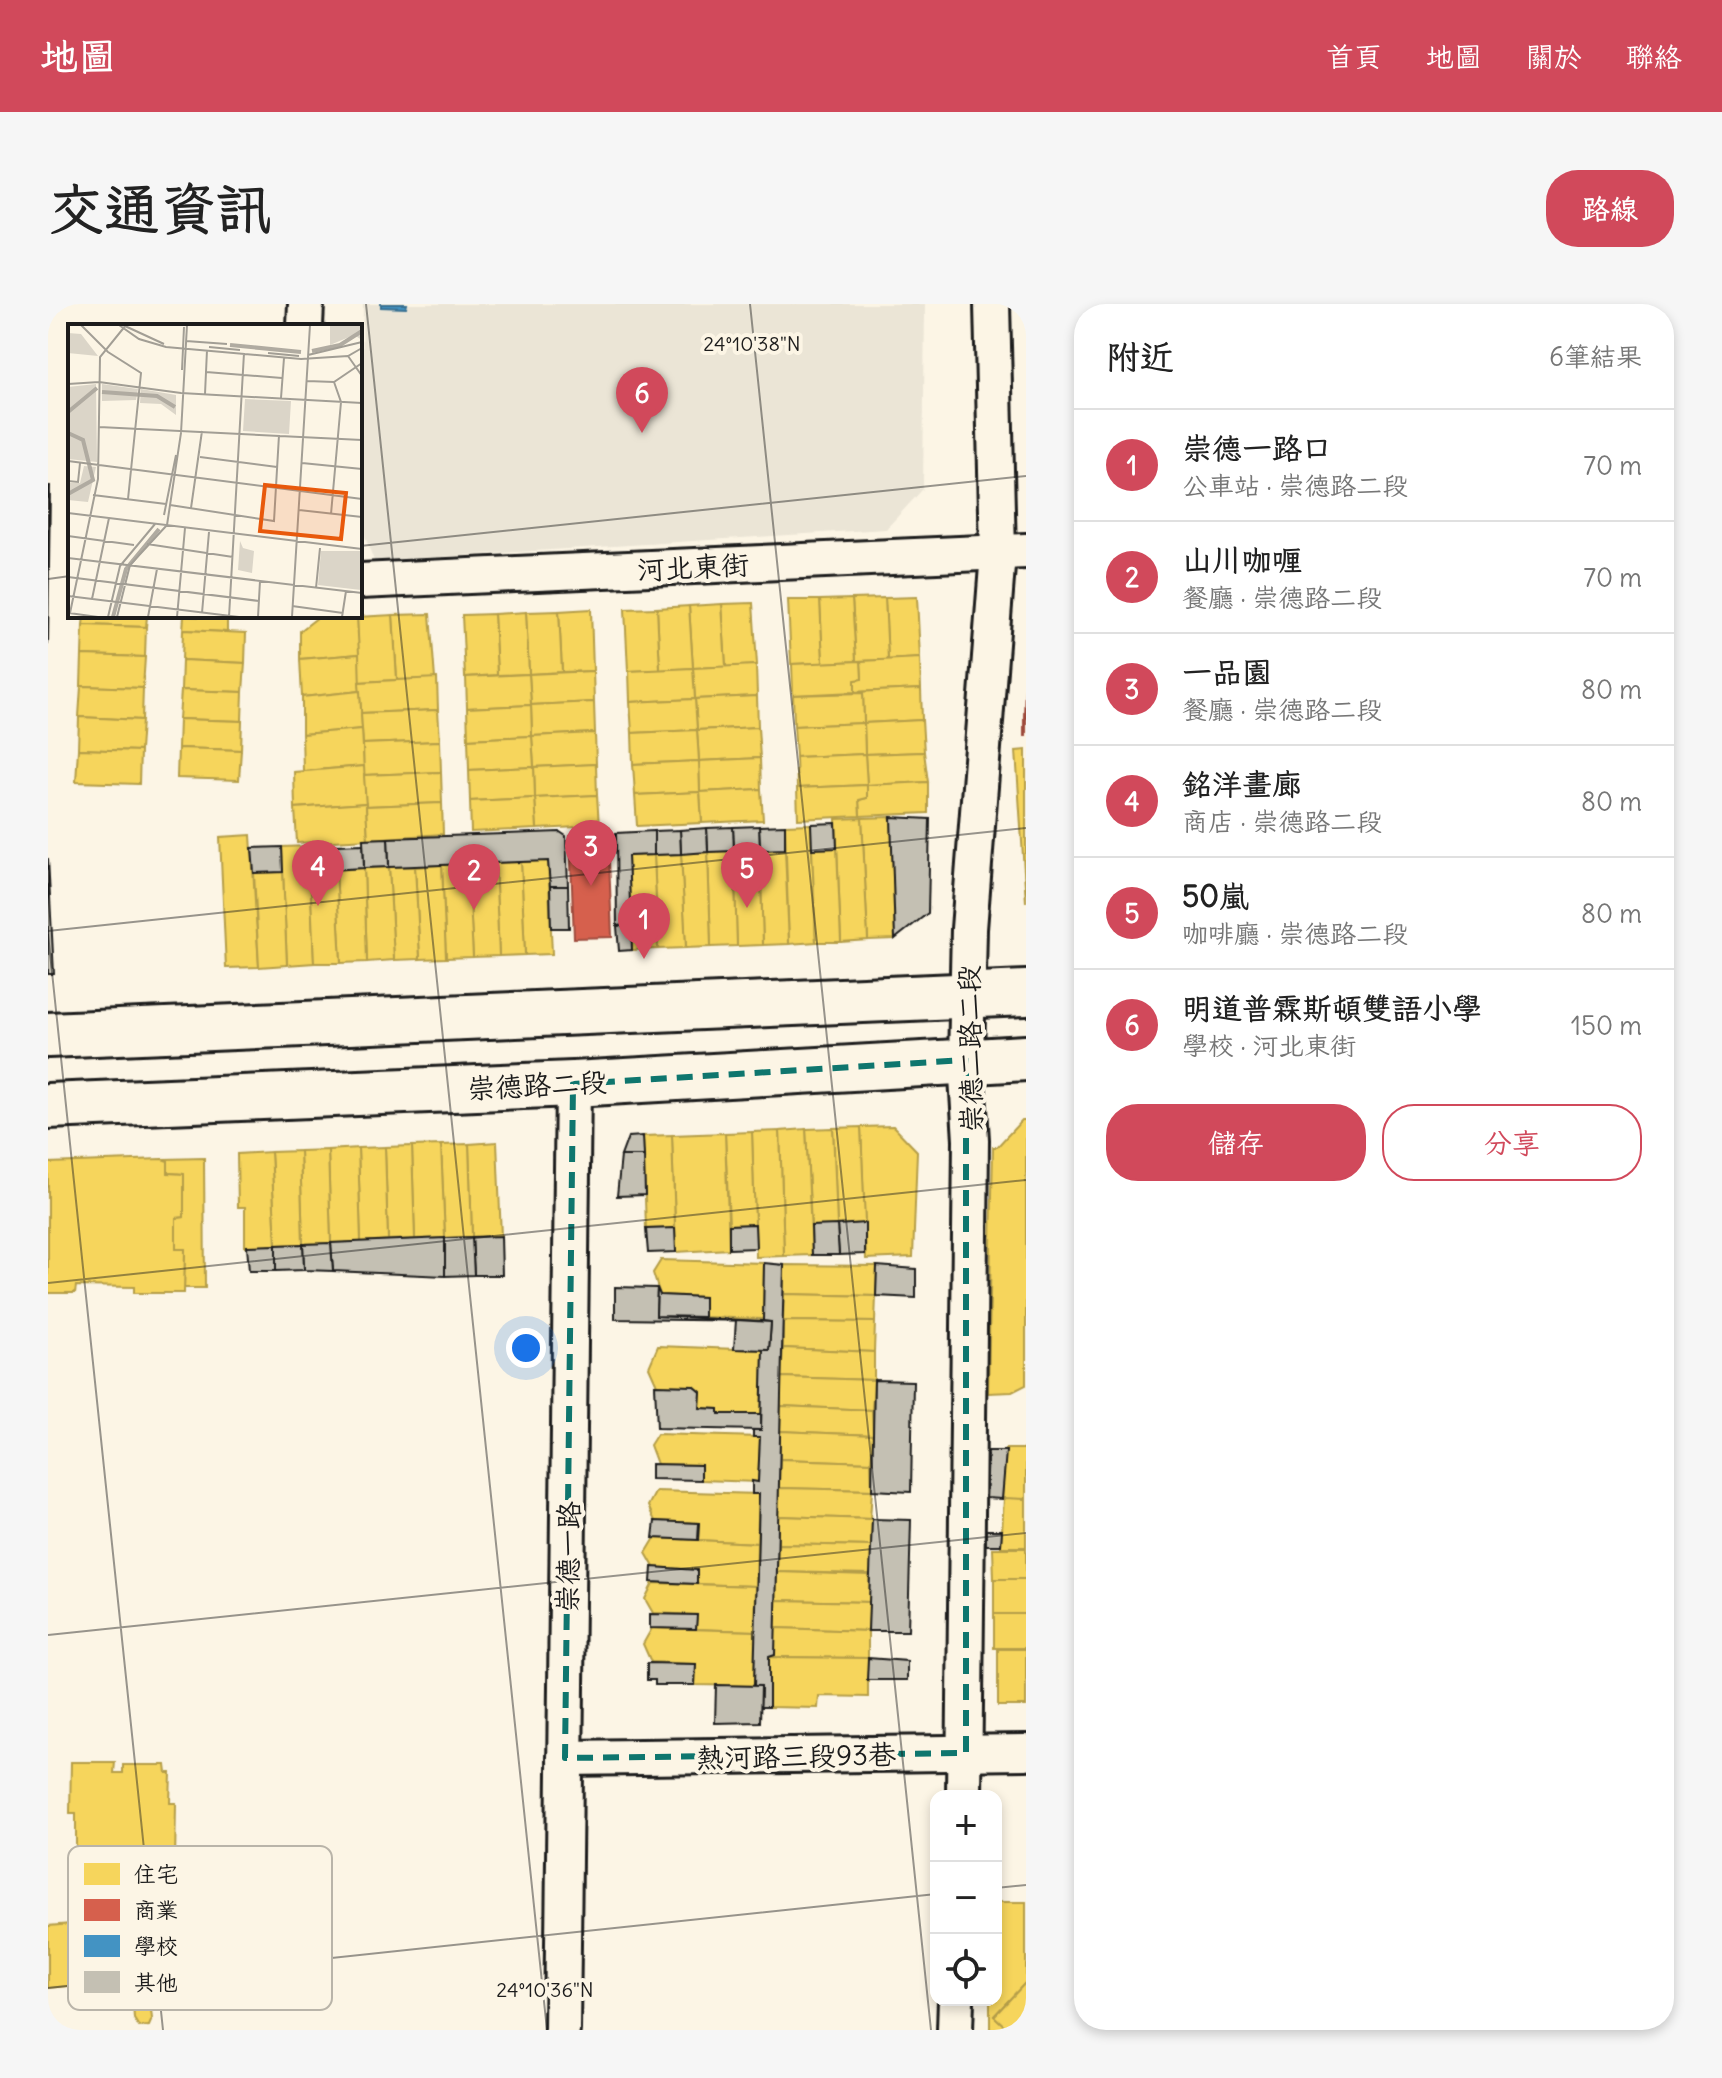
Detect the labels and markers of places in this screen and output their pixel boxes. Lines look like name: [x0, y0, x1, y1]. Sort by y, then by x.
pin: 6: [616, 367, 668, 433]
pin: 3: [565, 820, 617, 886]
pin: 4: [292, 840, 344, 906]
pin: 5: [721, 842, 773, 908]
pin: 2: [448, 844, 500, 910]
pin: 1: [618, 893, 670, 959]

